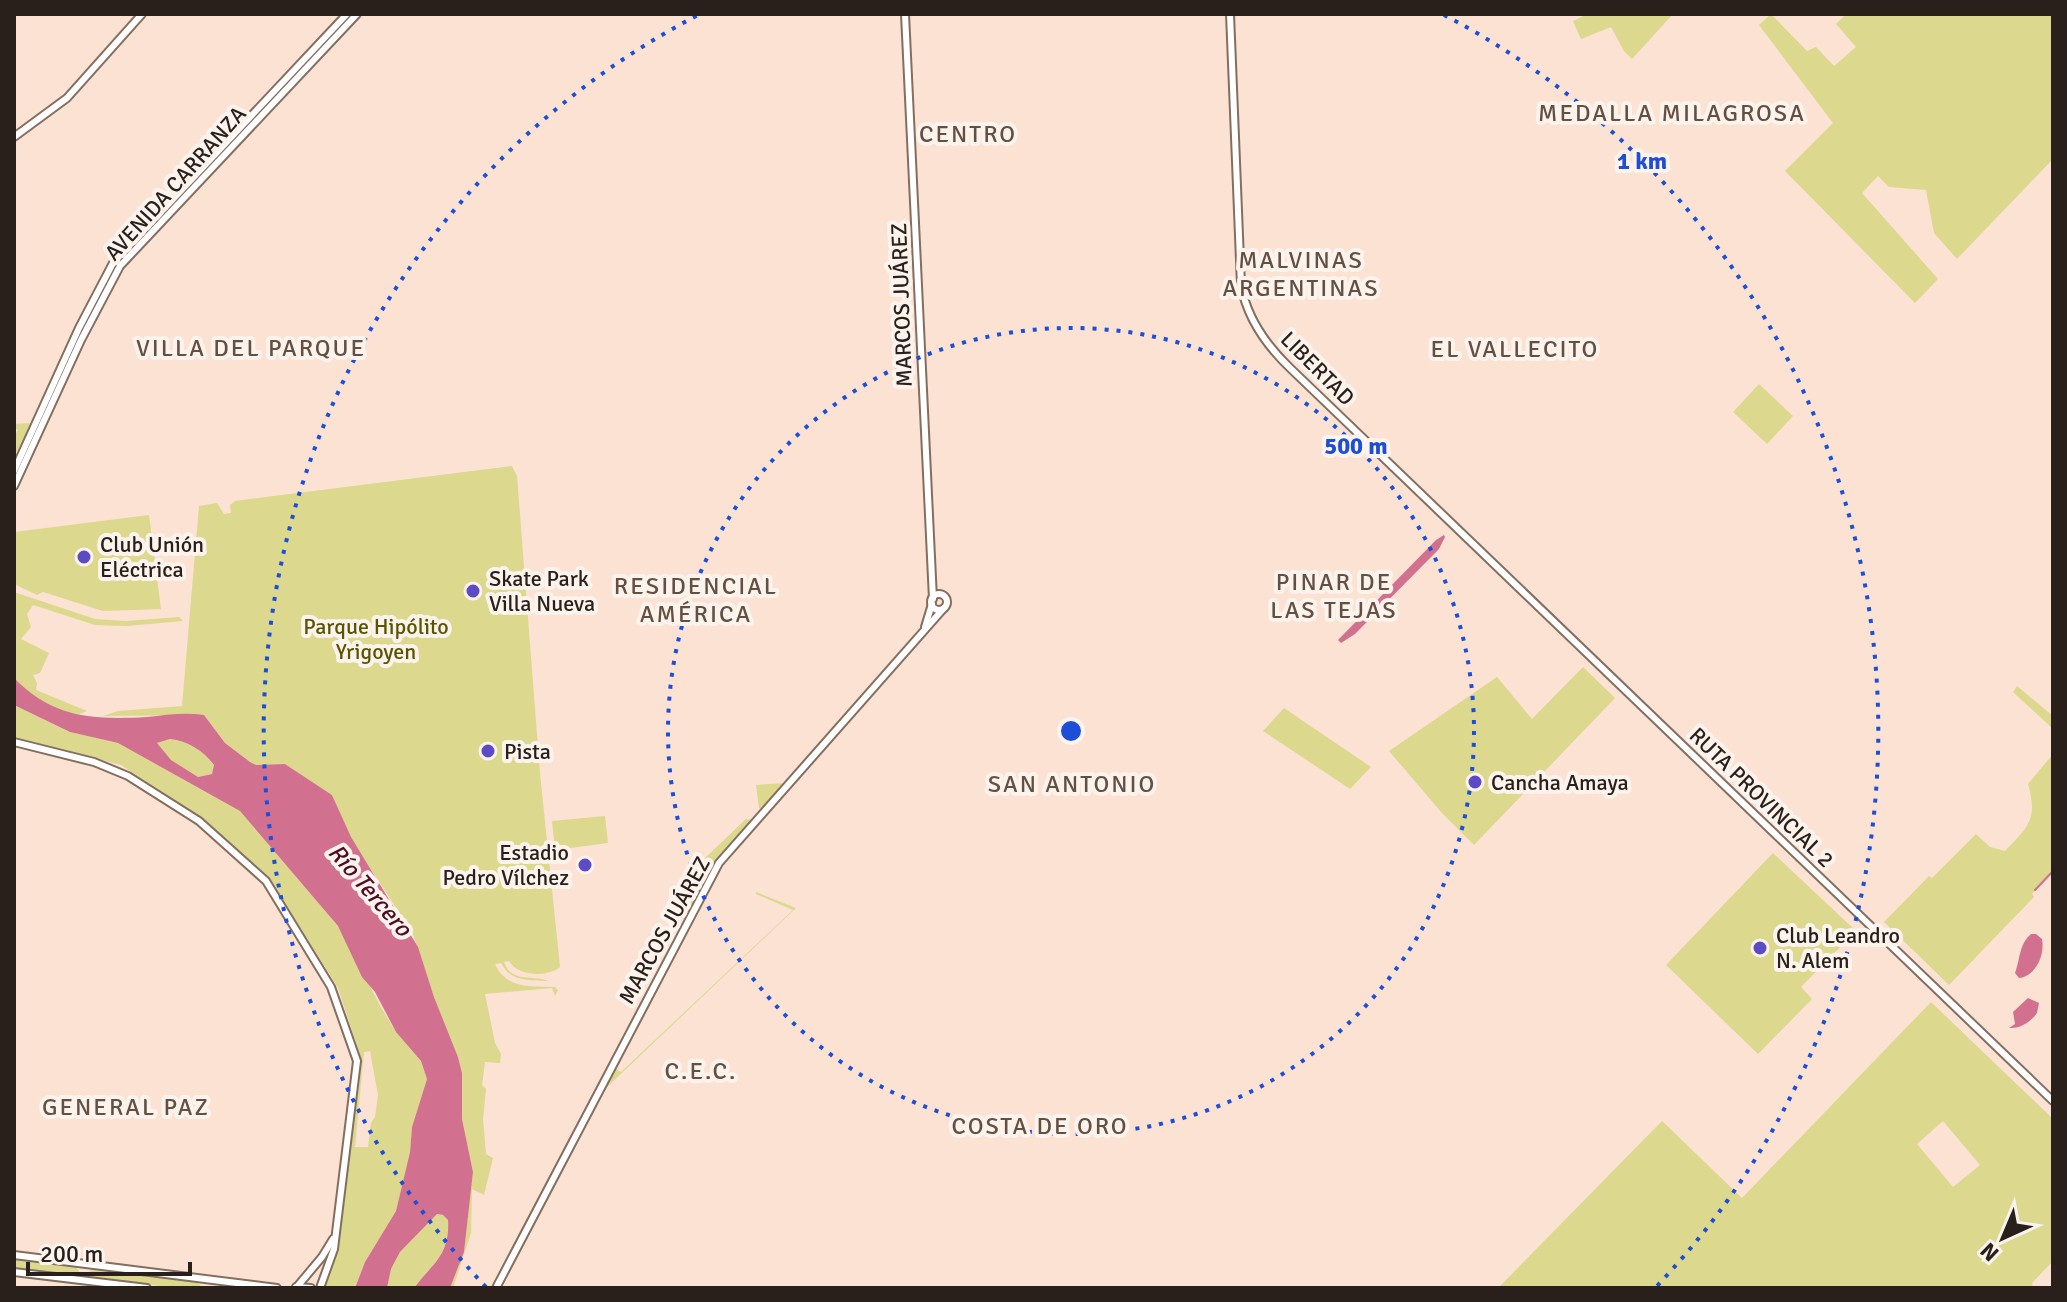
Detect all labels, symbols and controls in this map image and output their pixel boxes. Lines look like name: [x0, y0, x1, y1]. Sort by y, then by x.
district label: MEDALLA MILAGROSA: [1538, 98, 1806, 128]
street label: AVENIDA CARRANZA: [99, 100, 252, 266]
district label: CENTRO: [919, 119, 1017, 149]
text: 1 km: [1617, 146, 1667, 176]
street label: MARCOS JUÁREZ: [885, 222, 918, 388]
district label: MALVINAS ARGENTINAS: [1222, 245, 1380, 303]
street label: LIBERTAD: [1275, 326, 1360, 411]
district label: VILLA DEL PARQUE: [136, 333, 366, 363]
district label: EL VALLECITO: [1431, 334, 1599, 364]
text: 500 m: [1324, 431, 1388, 461]
place label: Club Unión Eléctrica: [100, 531, 204, 583]
marker: Club Unión Eléctrica: [75, 548, 93, 566]
place label: Skate Park Villa Nueva: [489, 565, 595, 617]
district label: PINAR DE LAS TEJAS: [1270, 567, 1398, 625]
district label: RESIDENCIAL AMÉRICA: [614, 571, 778, 629]
marker: Skate Park Villa Nueva: [464, 582, 482, 600]
park label: Parque Hipólito Yrigoyen: [303, 613, 449, 665]
centre of rings: [1057, 717, 1085, 745]
street label: RUTA PROVINCIAL 2: [1684, 722, 1839, 873]
place label: Pista: [504, 738, 551, 765]
marker: Pista: [479, 742, 497, 760]
district label: SAN ANTONIO: [988, 769, 1156, 799]
place label: Cancha Amaya: [1491, 769, 1629, 796]
marker: Cancha Amaya: [1466, 773, 1484, 791]
water label: Río Tercero: [322, 838, 419, 944]
place label: Estadio Pedro Vílchez: [442, 839, 569, 891]
street label: MARCOS JUÁREZ: [613, 852, 716, 1009]
marker: Estadio Pedro Vílchez: [576, 856, 594, 874]
place label: Club Leandro N. Alem: [1776, 922, 1900, 974]
marker: Club Leandro N. Alem: [1751, 939, 1769, 957]
district label: C.E.C.: [665, 1056, 737, 1086]
district label: GENERAL PAZ: [42, 1092, 210, 1122]
district label: COSTA DE ORO: [951, 1111, 1129, 1141]
north arrow: [1963, 1198, 2043, 1278]
scale bar: [28, 1226, 190, 1276]
text: N: [1975, 1237, 2004, 1267]
text: 200 m: [40, 1239, 103, 1269]

